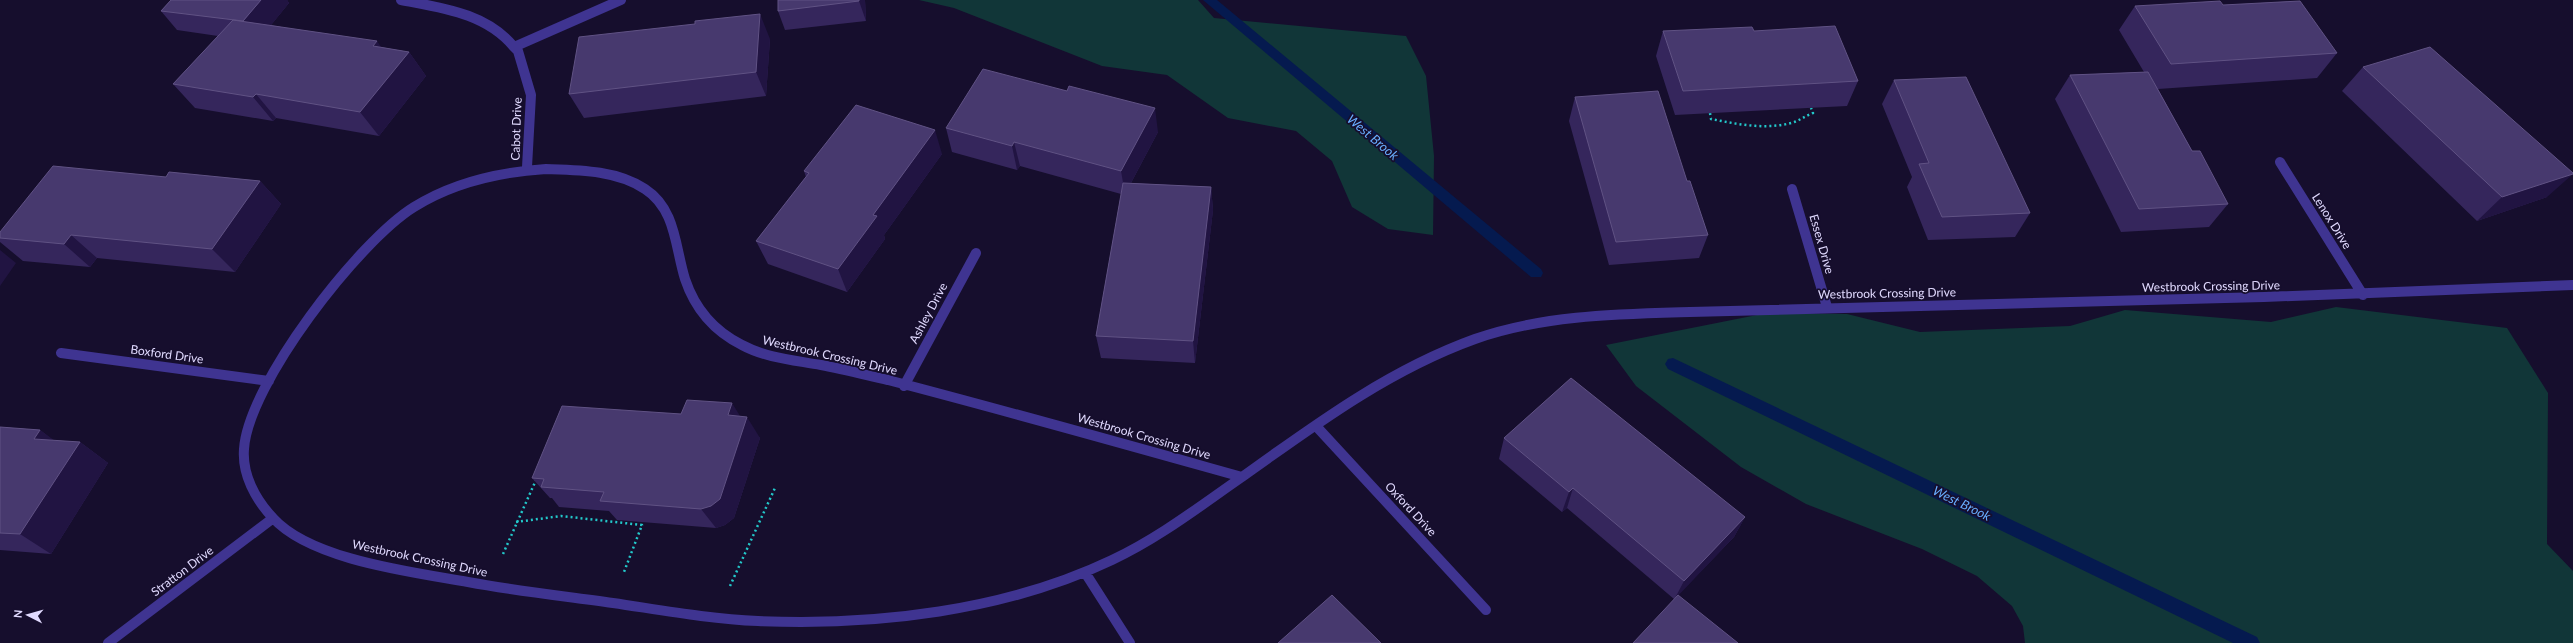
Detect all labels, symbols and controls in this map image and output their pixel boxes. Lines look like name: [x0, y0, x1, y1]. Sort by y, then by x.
street label: Cabot Drive: [507, 97, 525, 161]
water label: West Brook: [1344, 111, 1403, 164]
street label: Lenox Drive: [2309, 190, 2355, 252]
street label: Essex Drive: [1806, 213, 1838, 275]
street label: Westbrook Crossing Drive: [2142, 277, 2280, 295]
street label: Ashley Drive: [906, 280, 950, 346]
street label: Westbrook Crossing Drive: [1818, 284, 1956, 302]
street label: Westbrook Crossing Drive: [761, 332, 899, 378]
street label: Boxford Drive: [130, 341, 204, 367]
street label: Westbrook Crossing Drive: [1076, 410, 1212, 462]
street label: Oxford Drive: [1382, 479, 1440, 539]
water label: West Brook: [1930, 482, 1994, 524]
street label: Westbrook Crossing Drive: [351, 536, 489, 580]
street label: Stratton Drive: [148, 543, 216, 599]
north arrow: [8, 595, 48, 635]
text: N: [11, 609, 24, 619]

